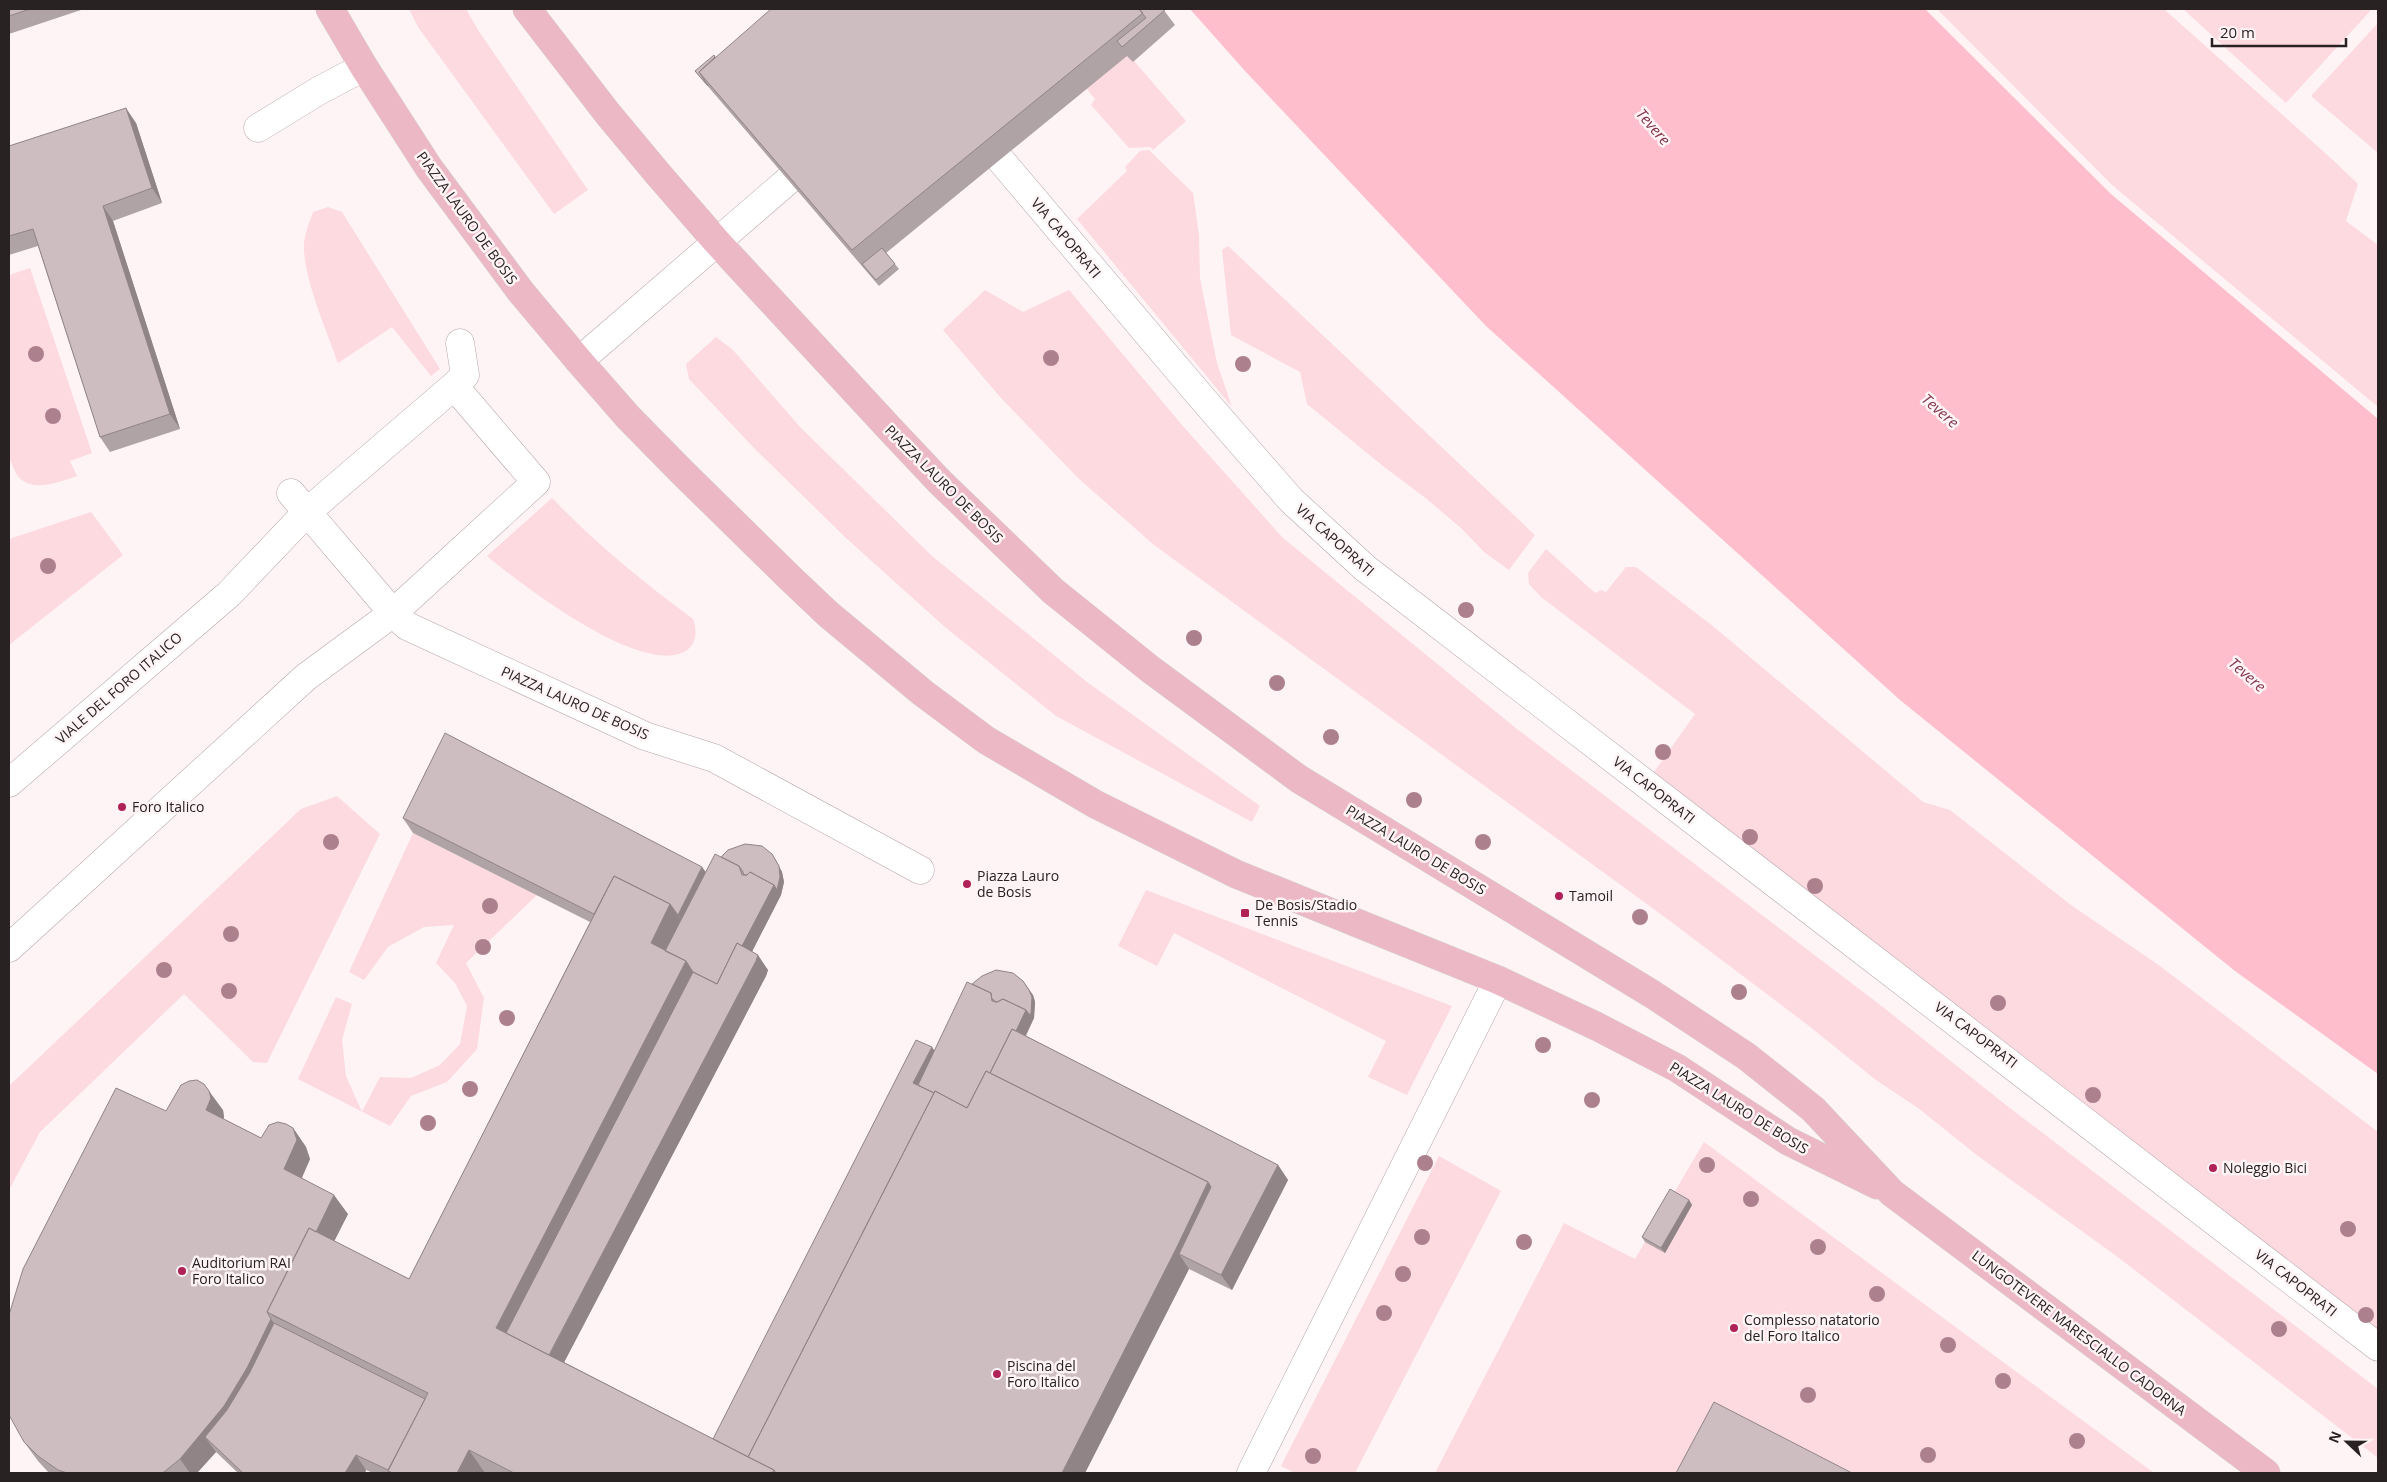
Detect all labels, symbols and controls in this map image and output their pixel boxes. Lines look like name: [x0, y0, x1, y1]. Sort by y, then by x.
scale bar: [2212, 15, 2346, 47]
text: 20 m: [2220, 22, 2255, 42]
water label: Tevere: [1632, 104, 1676, 149]
street label: PIAZZA LAURO DE BOSIS: [413, 147, 522, 288]
street label: VIA CAPOPRATI: [1027, 194, 1106, 282]
water label: Tevere: [1918, 389, 1964, 432]
street label: PIAZZA LAURO DE BOSIS: [881, 420, 1008, 547]
street label: VIA CAPOPRATI: [1292, 499, 1379, 580]
street label: VIALE DEL FORO ITALICO: [52, 627, 186, 748]
water label: Tevere: [2225, 653, 2271, 696]
street label: PIAZZA LAURO DE BOSIS: [498, 661, 652, 744]
street label: VIA CAPOPRATI: [1609, 752, 1699, 828]
place label: Foro Italico: [132, 797, 204, 816]
street label: PIAZZA LAURO DE BOSIS: [1343, 800, 1490, 899]
marker: Foro Italico: [116, 801, 128, 813]
place label: Piazza Lauro de Bosis: [977, 866, 1059, 901]
marker: Piazza Lauro de Bosis: [961, 878, 973, 890]
place label: Tamoil: [1569, 886, 1613, 905]
marker: Tamoil: [1553, 890, 1565, 902]
place label: De Bosis/Stadio Tennis: [1255, 895, 1357, 930]
marker: De Bosis/Stadio Tennis: [1239, 907, 1251, 919]
street label: VIA CAPOPRATI: [1931, 997, 2022, 1072]
street label: PIAZZA LAURO DE BOSIS: [1666, 1057, 1812, 1158]
place label: Noleggio Bici: [2223, 1158, 2307, 1177]
marker: Noleggio Bici: [2207, 1162, 2219, 1174]
street label: VIA CAPOPRATI: [2251, 1245, 2341, 1321]
street label: LUNGOTEVERE MARESCIALLO CADORNA: [1968, 1246, 2190, 1420]
place label: Auditorium RAI Foro Italico: [192, 1253, 291, 1288]
marker: Auditorium RAI Foro Italico: [176, 1265, 188, 1277]
place label: Complesso natatorio del Foro Italico: [1744, 1310, 1880, 1345]
marker: Complesso natatorio del Foro Italico: [1728, 1322, 1740, 1334]
place label: Piscina del Foro Italico: [1007, 1356, 1079, 1391]
marker: Piscina del Foro Italico: [991, 1368, 1003, 1380]
north arrow: [2322, 1417, 2372, 1467]
text: N: [2324, 1428, 2345, 1446]

